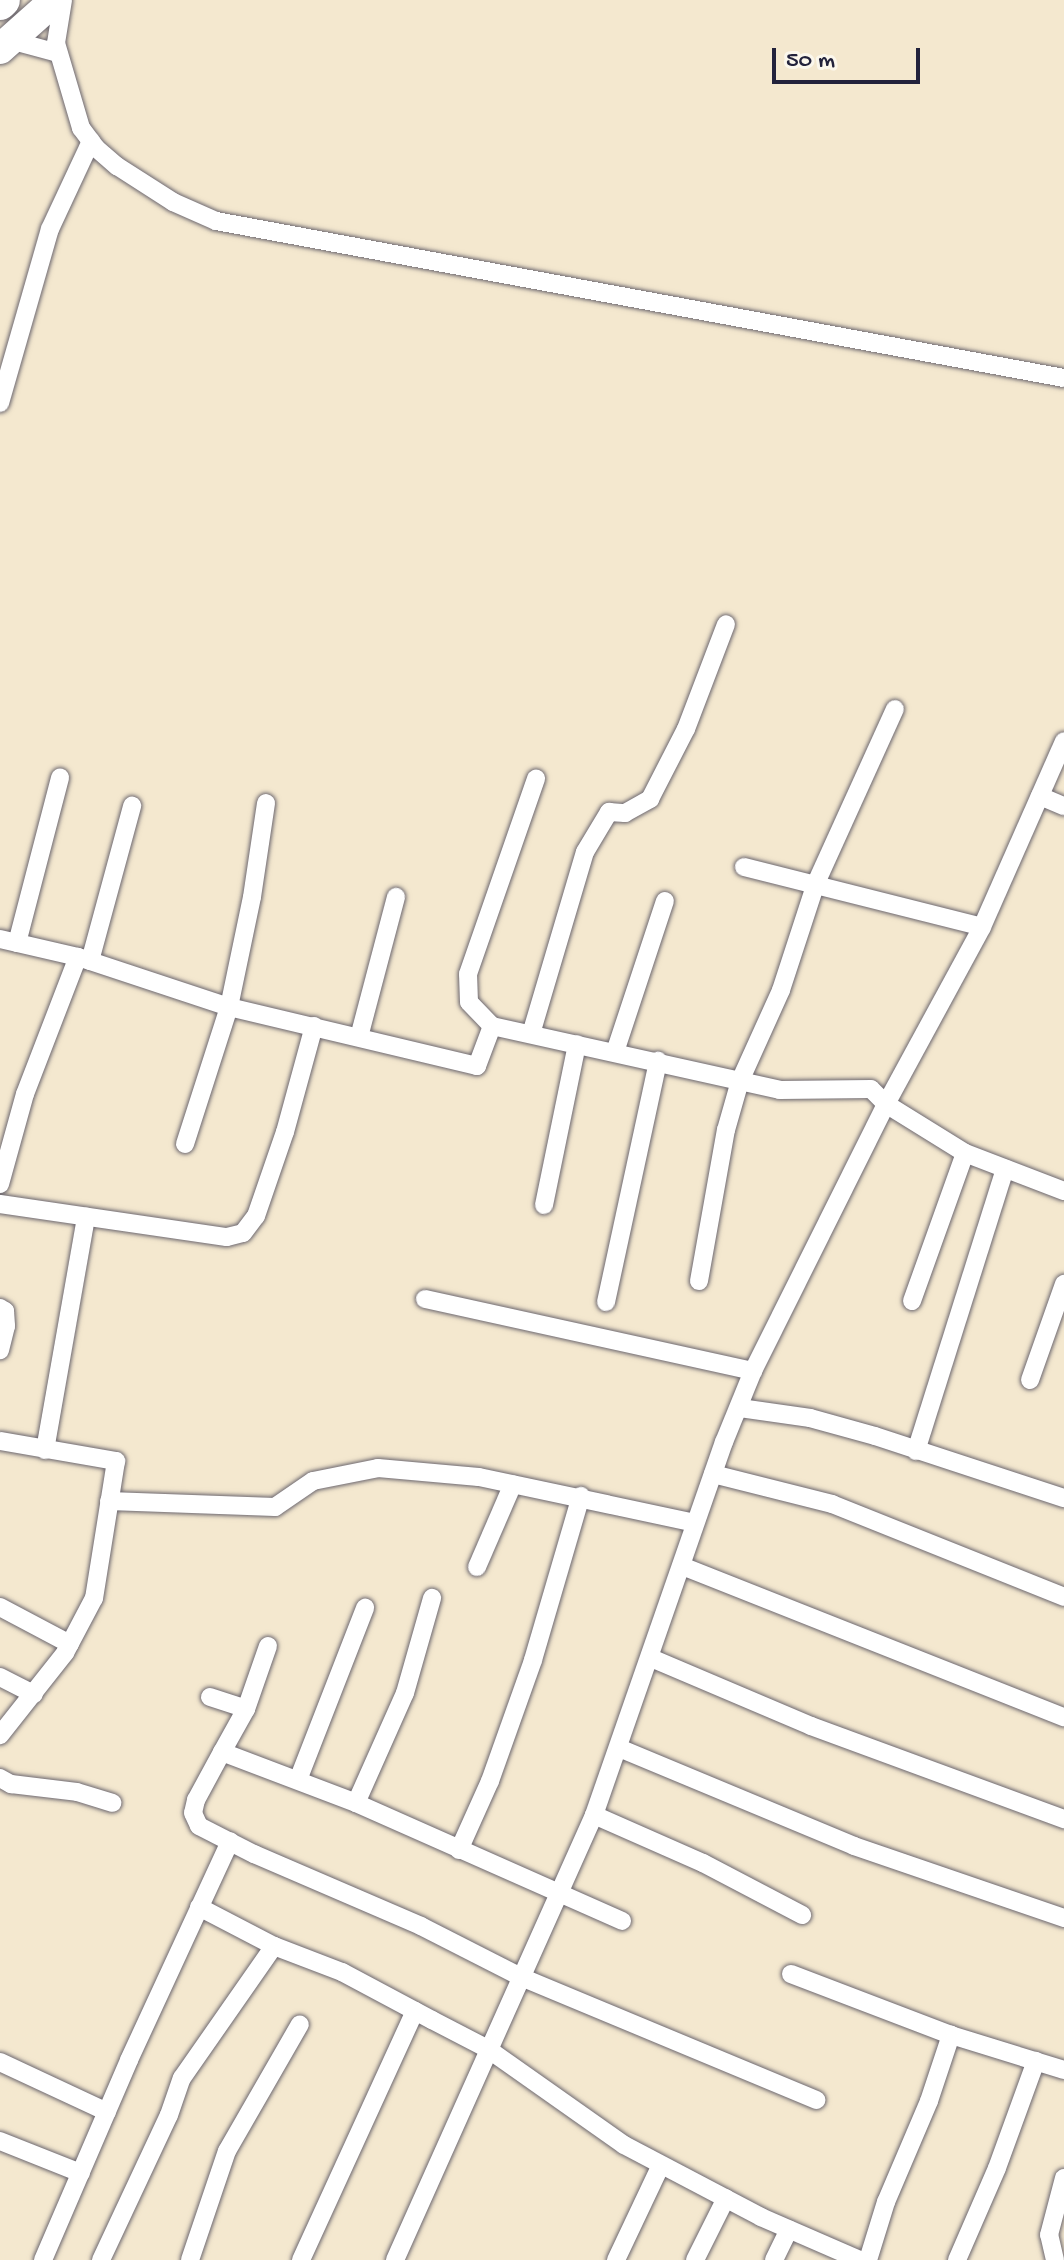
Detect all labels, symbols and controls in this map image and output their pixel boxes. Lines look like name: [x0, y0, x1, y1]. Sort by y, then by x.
scale bar: [776, 32, 924, 82]
text: 50 m: [786, 47, 835, 76]

